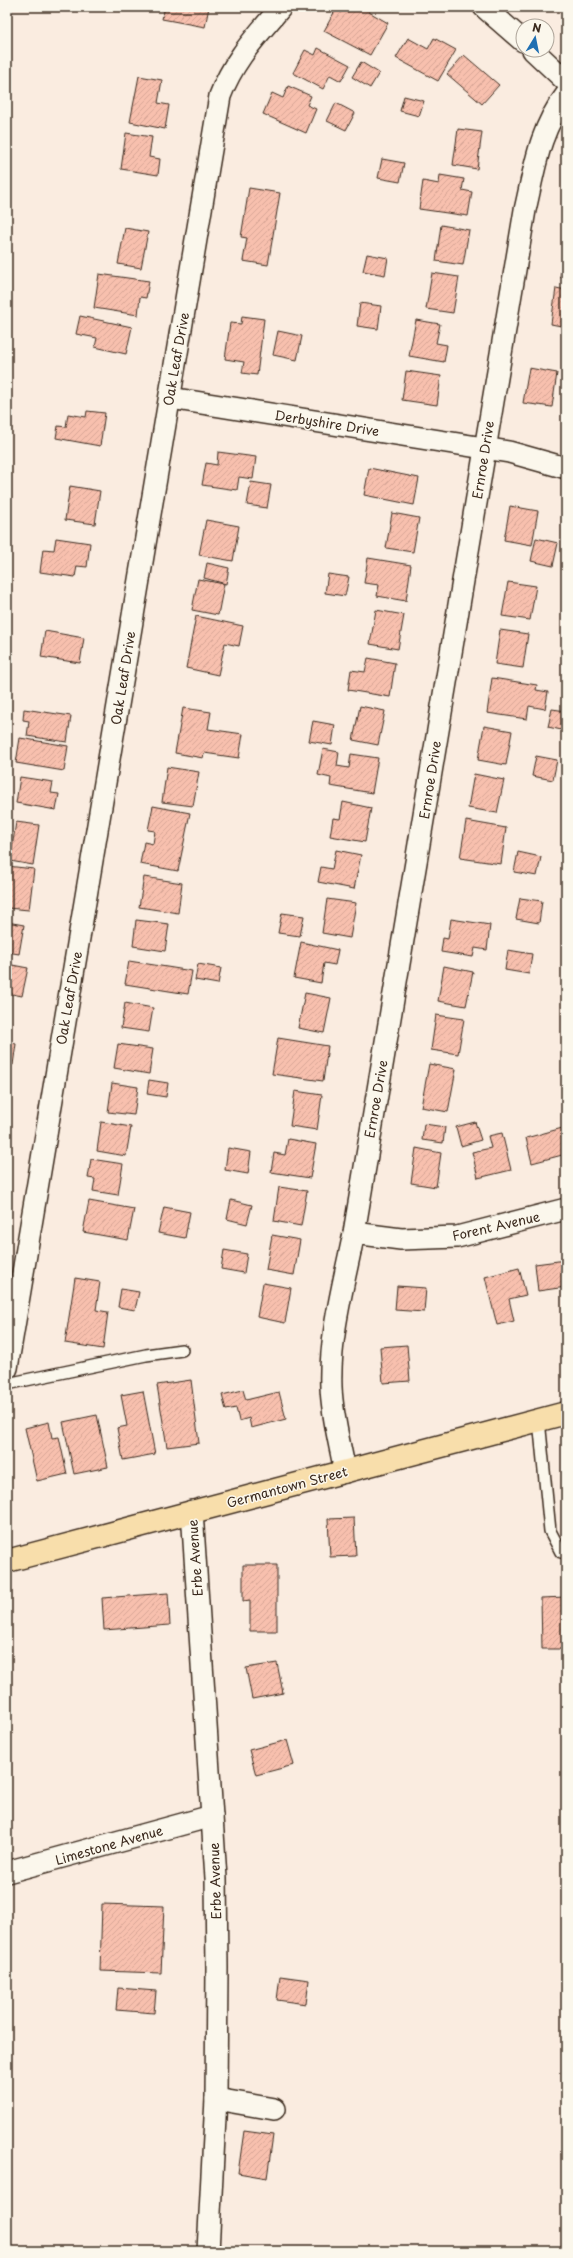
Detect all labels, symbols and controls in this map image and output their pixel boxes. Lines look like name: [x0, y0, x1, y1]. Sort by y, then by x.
north arrow: [515, 18, 555, 58]
text: N: [531, 19, 543, 37]
street label: Oak Leaf Drive: [158, 311, 193, 407]
street label: Derbyshire Drive: [273, 405, 381, 440]
street label: Ernroe Drive: [467, 419, 498, 500]
street label: Oak Leaf Drive: [106, 630, 139, 726]
street label: Ernroe Drive: [414, 739, 445, 820]
street label: Oak Leaf Drive: [51, 950, 86, 1046]
street label: Ernroe Drive: [359, 1058, 392, 1139]
street label: Forent Avenue: [450, 1206, 542, 1245]
street label: Germantown Street: [224, 1461, 349, 1512]
street label: Erbe Avenue: [182, 1519, 207, 1597]
street label: Limestone Avenue: [53, 1820, 165, 1869]
street label: Erbe Avenue: [204, 1842, 225, 1920]

